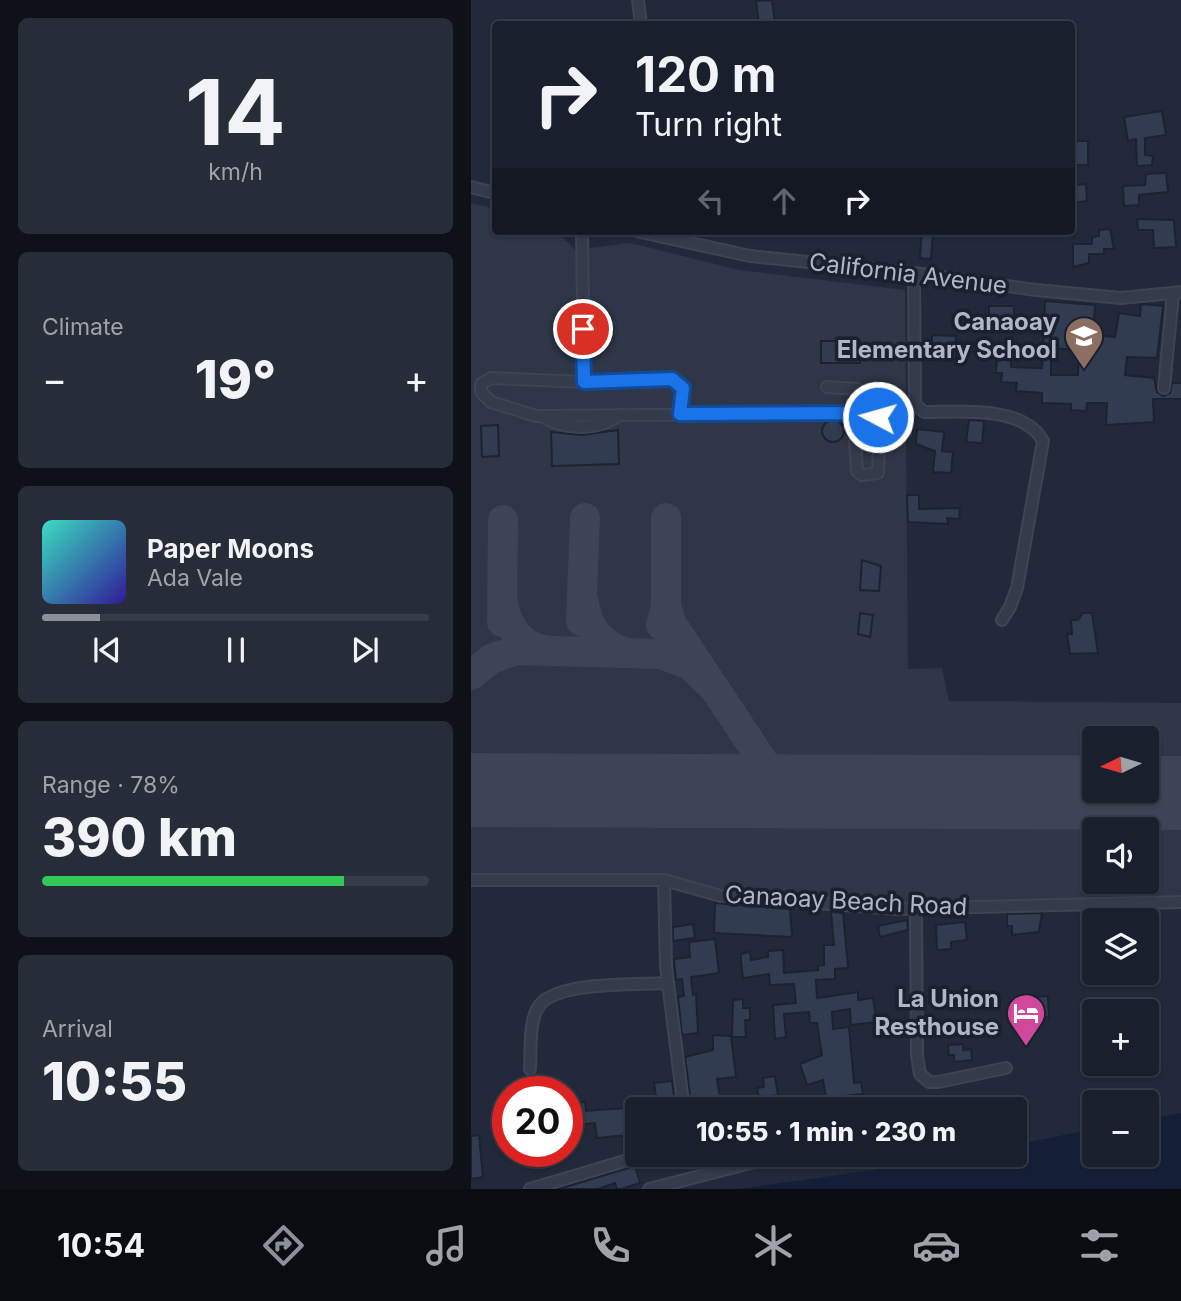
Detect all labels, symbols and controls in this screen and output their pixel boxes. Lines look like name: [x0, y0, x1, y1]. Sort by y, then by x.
text: 120 m: [635, 45, 776, 104]
icon: right: [520, 49, 611, 140]
text: 14: [185, 57, 286, 167]
text: Turn right: [635, 105, 782, 144]
text: km/h: [208, 158, 263, 186]
icon: left: [692, 182, 730, 220]
icon: ahead: [765, 182, 803, 220]
icon: right: [838, 182, 876, 220]
street label: California Avenue: [807, 247, 1009, 300]
pin: [553, 299, 613, 359]
place label: Canaoay Elementary School: [837, 307, 1058, 364]
icon: arrive: [564, 310, 602, 348]
text: Climate: [42, 313, 124, 341]
school or university icon: Canaoay Elementary School: [1063, 315, 1105, 370]
text: 19°: [195, 348, 276, 411]
text: −: [42, 356, 67, 402]
text: +: [404, 356, 429, 402]
position arrow: [841, 380, 915, 454]
text: Paper Moons: [147, 533, 314, 564]
text: Ada Vale: [147, 564, 243, 592]
icon: previous: [88, 631, 126, 669]
icon: pause: [217, 631, 255, 669]
icon: next: [346, 631, 384, 669]
north arrow: [1082, 726, 1159, 803]
map controls: [1082, 726, 1159, 1167]
text: Range · 78%: [42, 771, 180, 799]
text: 390 km: [42, 806, 237, 869]
button: sound: [1082, 817, 1159, 894]
street label: Canaoay Beach Road: [724, 880, 968, 921]
button: layers: [1082, 908, 1159, 985]
place label: La Union Resthouse: [875, 984, 999, 1041]
hotel icon: La Union Resthouse: [1005, 992, 1047, 1047]
button: +: [1082, 999, 1159, 1076]
text: Arrival: [42, 1015, 113, 1043]
text: 10:55: [42, 1050, 187, 1113]
speed limit sign: 20: [492, 1076, 583, 1167]
button: −: [1082, 1090, 1159, 1167]
text: 10:55 · 1 min · 230 m: [696, 1116, 956, 1147]
icon: directions: [259, 1221, 308, 1270]
icon: music: [422, 1221, 471, 1270]
icon: phone: [586, 1221, 635, 1270]
icon: climate: [749, 1221, 798, 1270]
icon: car: [912, 1221, 961, 1270]
icon: filters: [1075, 1221, 1124, 1270]
text: 10:54: [57, 1226, 145, 1265]

